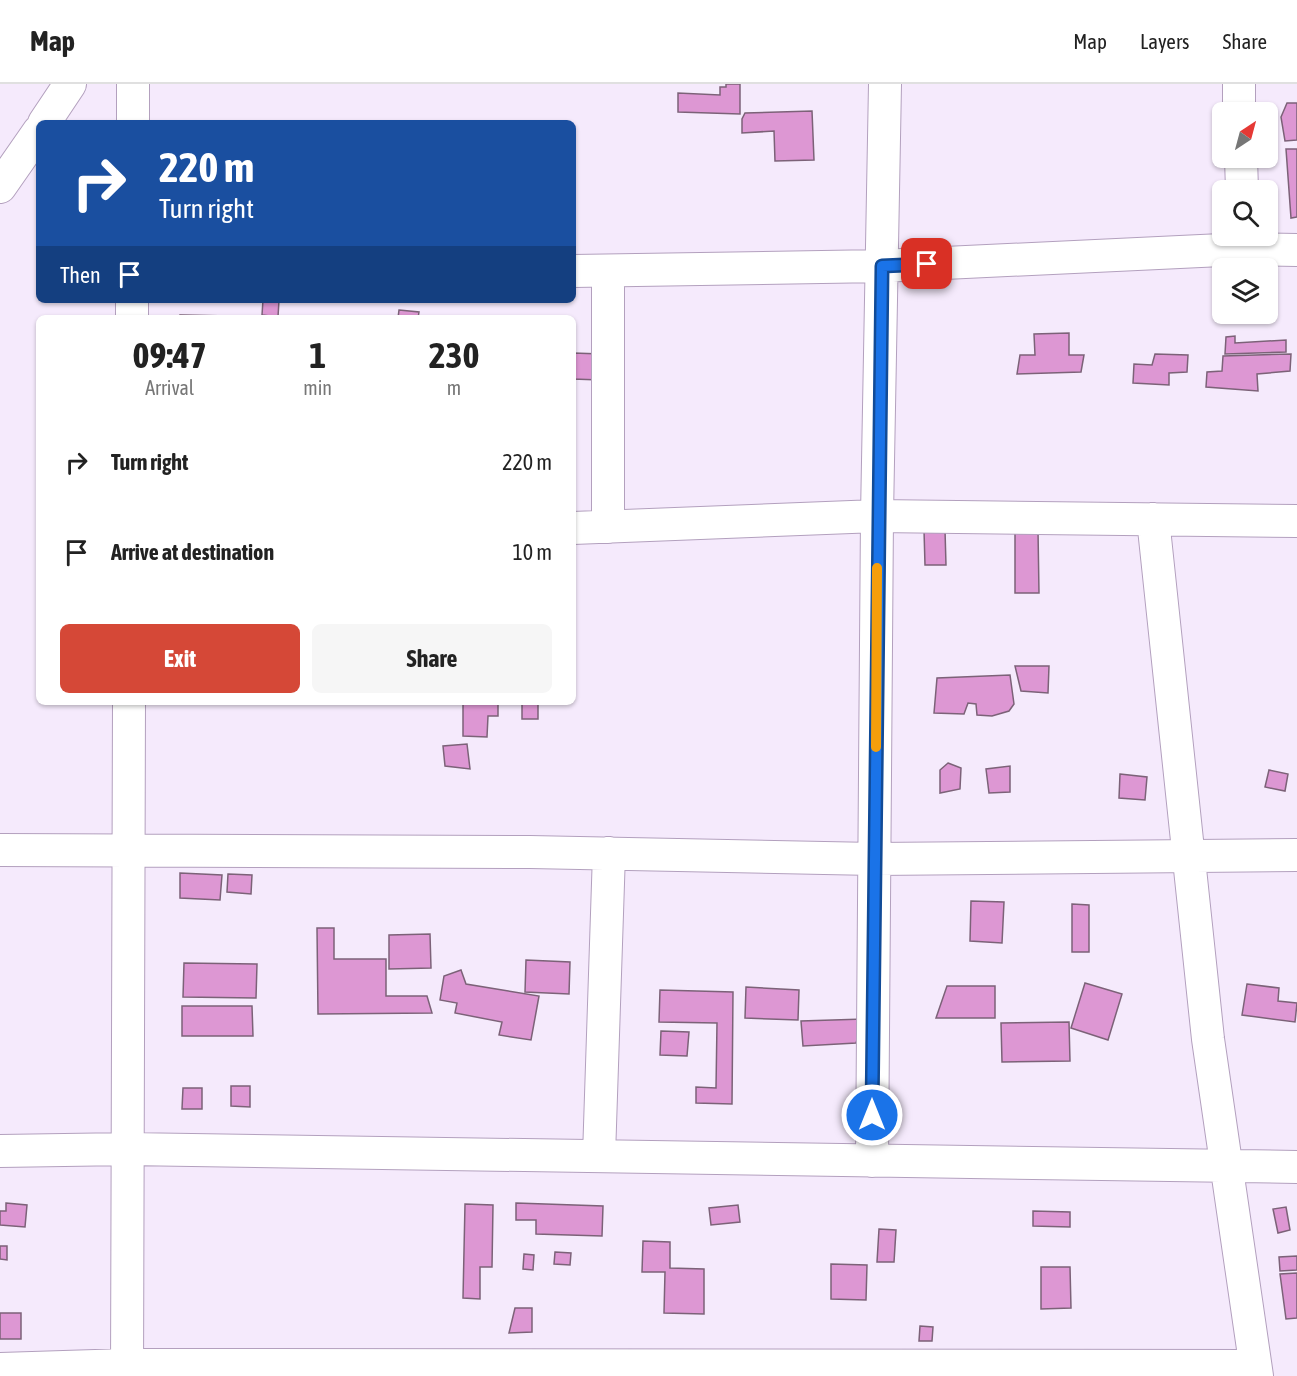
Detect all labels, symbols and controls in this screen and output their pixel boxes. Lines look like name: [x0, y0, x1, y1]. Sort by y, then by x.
text: Map: [30, 25, 75, 57]
text: Map: [1073, 29, 1107, 53]
text: Layers: [1140, 29, 1190, 53]
text: Share: [1223, 29, 1267, 53]
north arrow: [1212, 102, 1278, 168]
map controls: [1212, 102, 1278, 324]
text: 220 m: [159, 143, 254, 191]
icon: right: [60, 144, 138, 222]
button: search: [1212, 180, 1278, 246]
text: Turn right: [159, 193, 254, 224]
pin: [901, 238, 952, 289]
icon: arrive: [910, 247, 943, 280]
icon: arrive: [113, 258, 146, 291]
button: layers: [1212, 258, 1278, 324]
text: Then: [60, 262, 101, 288]
text: 09:47: [133, 334, 207, 376]
text: 1: [309, 334, 326, 376]
text: 230: [429, 334, 479, 376]
text: Arrival: [145, 376, 194, 399]
text: min: [303, 376, 332, 399]
text: m: [447, 376, 461, 399]
icon: right: [60, 446, 93, 479]
text: Turn right: [111, 449, 188, 475]
text: 220 m: [502, 449, 552, 475]
icon: arrive: [60, 536, 93, 569]
text: Arrive at destination: [111, 539, 274, 565]
text: 10 m: [512, 539, 552, 565]
button: Exit: [60, 624, 300, 693]
button: Share: [312, 624, 552, 693]
position arrow: [840, 1083, 904, 1147]

